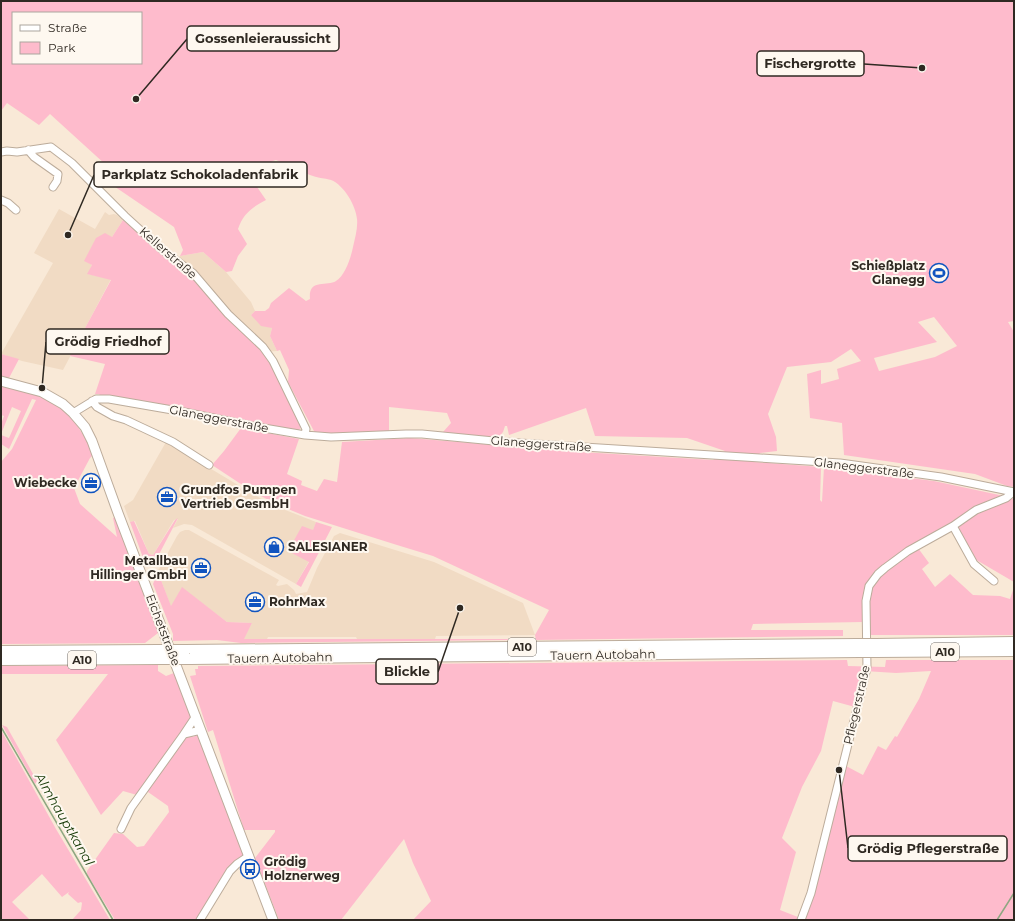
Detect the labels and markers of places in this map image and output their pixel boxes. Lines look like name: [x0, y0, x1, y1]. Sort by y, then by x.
callout: Gossenleieraussicht: [187, 26, 339, 51]
callout: Fischergrotte: [757, 51, 864, 76]
callout: Parkplatz Schokoladenfabrik: [94, 162, 307, 187]
place label: Schießplatz Glanegg: [851, 258, 925, 287]
sports icon: Schießplatz Glanegg: [928, 262, 950, 284]
callout: Grödig Friedhof: [46, 329, 169, 354]
office icon: Wiebecke: [80, 472, 102, 494]
place label: Wiebecke: [14, 475, 77, 490]
place label: Grundfos Pumpen Vertrieb GesmbH: [180, 482, 296, 511]
office icon: Grundfos Pumpen Vertrieb GesmbH: [156, 486, 178, 508]
shop icon: SALESIANER: [263, 536, 285, 558]
place label: SALESIANER: [288, 539, 368, 554]
place label: Metallbau Hillinger GmbH: [90, 553, 187, 582]
office icon: Metallbau Hillinger GmbH: [190, 557, 212, 579]
office icon: RohrMax: [244, 591, 266, 613]
place label: RohrMax: [269, 594, 326, 609]
callout: Blickle: [376, 659, 438, 684]
callout: Grödig Pflegerstraße: [848, 836, 1007, 861]
place label: Grödig Holznerweg: [264, 854, 340, 883]
bus stop icon: Grödig Holznerweg: [239, 858, 261, 880]

